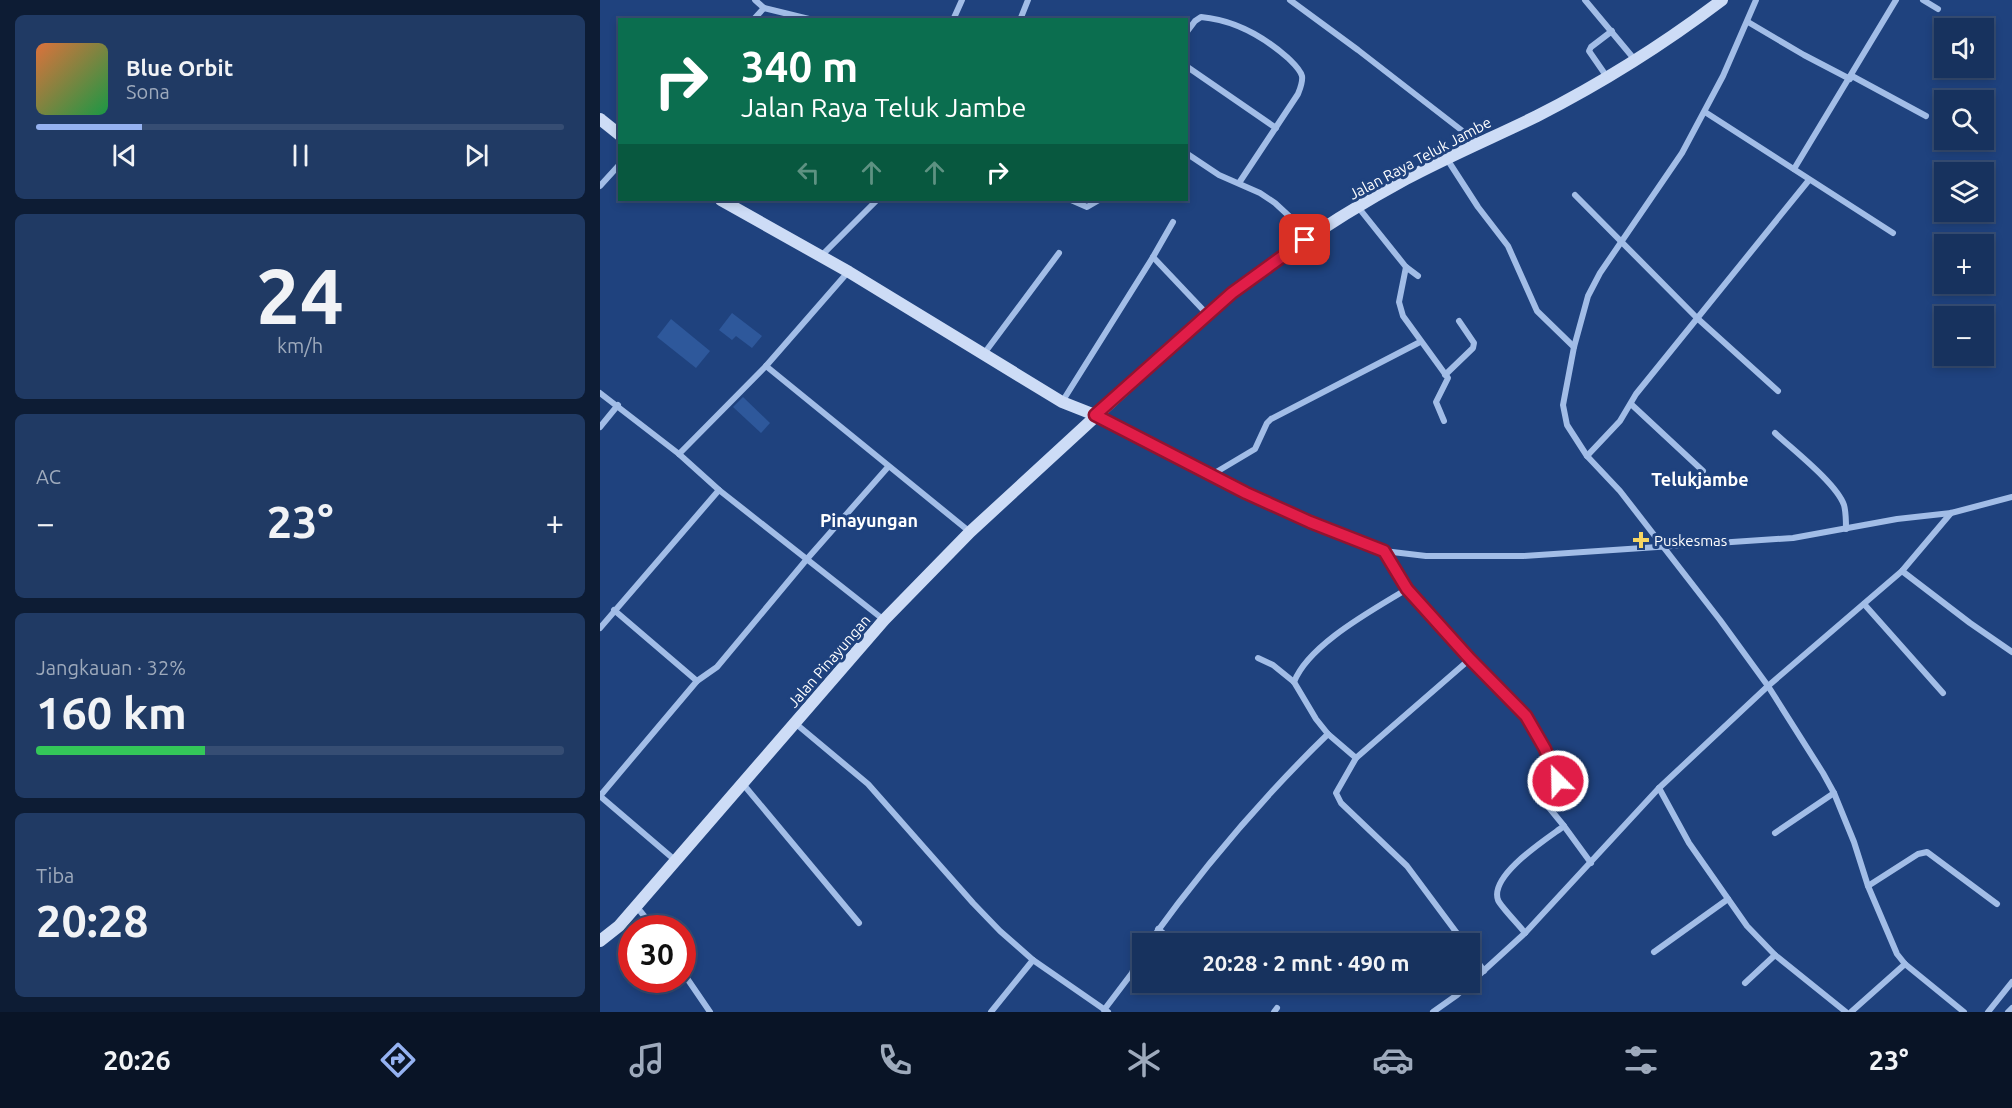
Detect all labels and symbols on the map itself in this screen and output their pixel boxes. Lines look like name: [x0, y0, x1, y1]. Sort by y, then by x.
street label: Jalan Raya Teluk Jambe: [1346, 113, 1494, 203]
pin: [1279, 214, 1330, 265]
district label: Telukjambe: [1651, 469, 1749, 489]
district label: Pinayungan: [820, 510, 918, 530]
marker: Puskesmas: [1632, 531, 1650, 549]
place label: Puskesmas: [1654, 532, 1727, 549]
street label: Jalan Pinayungan: [784, 611, 874, 711]
position arrow: [1526, 749, 1590, 813]
speed limit sign: 30: [618, 915, 696, 993]

